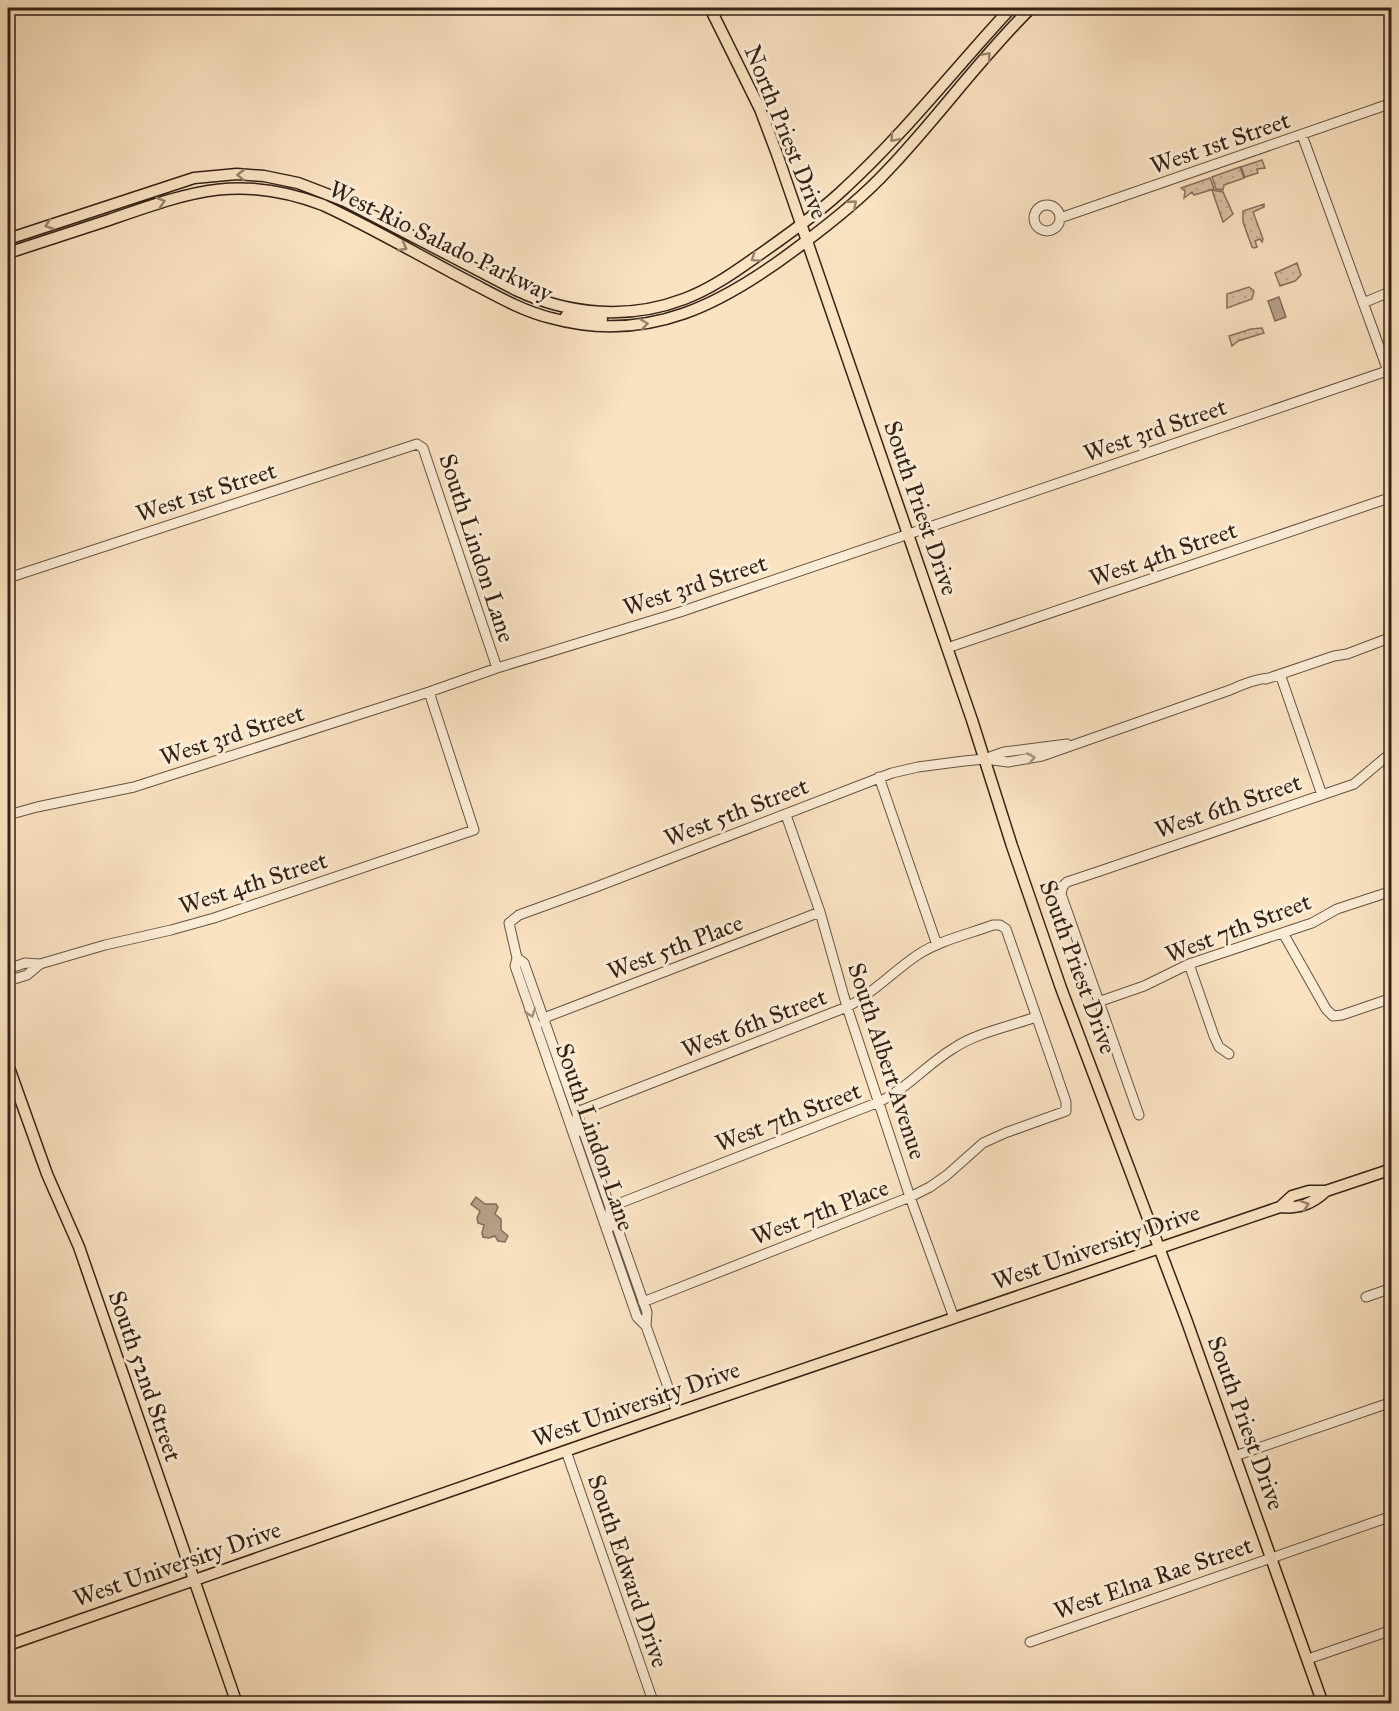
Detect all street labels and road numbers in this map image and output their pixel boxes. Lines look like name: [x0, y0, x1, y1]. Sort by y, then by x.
street label: North Priest Drive: [737, 41, 835, 223]
street label: West 1st Street: [1146, 105, 1294, 181]
street label: West Rio Salado Parkway: [324, 174, 558, 309]
street label: West 3rd Street: [1079, 391, 1231, 469]
street label: South Priest Drive: [877, 417, 965, 599]
street label: South Lindon Lane: [432, 450, 522, 646]
street label: West 1st Street: [132, 455, 280, 529]
street label: West 4th Street: [1085, 515, 1241, 593]
street label: West 3rd Street: [619, 547, 771, 622]
street label: West 3rd Street: [156, 697, 308, 772]
street label: West 6th Street: [1151, 767, 1306, 845]
street label: West 5th Street: [660, 771, 813, 853]
street label: West 4th Street: [175, 845, 331, 921]
street label: South Priest Drive: [1033, 876, 1123, 1058]
street label: West 7th Street: [1161, 886, 1316, 970]
street label: West 5th Place: [603, 907, 747, 987]
street label: South Albert Avenue: [841, 959, 933, 1163]
street label: West 6th Street: [677, 981, 831, 1064]
street label: South Lindon Lane: [549, 1039, 641, 1235]
street label: West 7th Street: [711, 1075, 866, 1159]
street label: West 7th Place: [747, 1172, 893, 1252]
street label: West University Drive: [988, 1197, 1204, 1297]
street label: South 52nd Street: [102, 1287, 188, 1466]
street label: South Priest Drive: [1201, 1332, 1291, 1514]
street label: West University Drive: [528, 1354, 744, 1454]
street label: South Edward Drive: [581, 1470, 675, 1672]
street label: West University Drive: [69, 1514, 285, 1614]
street label: West Elna Rae Street: [1050, 1530, 1257, 1626]

